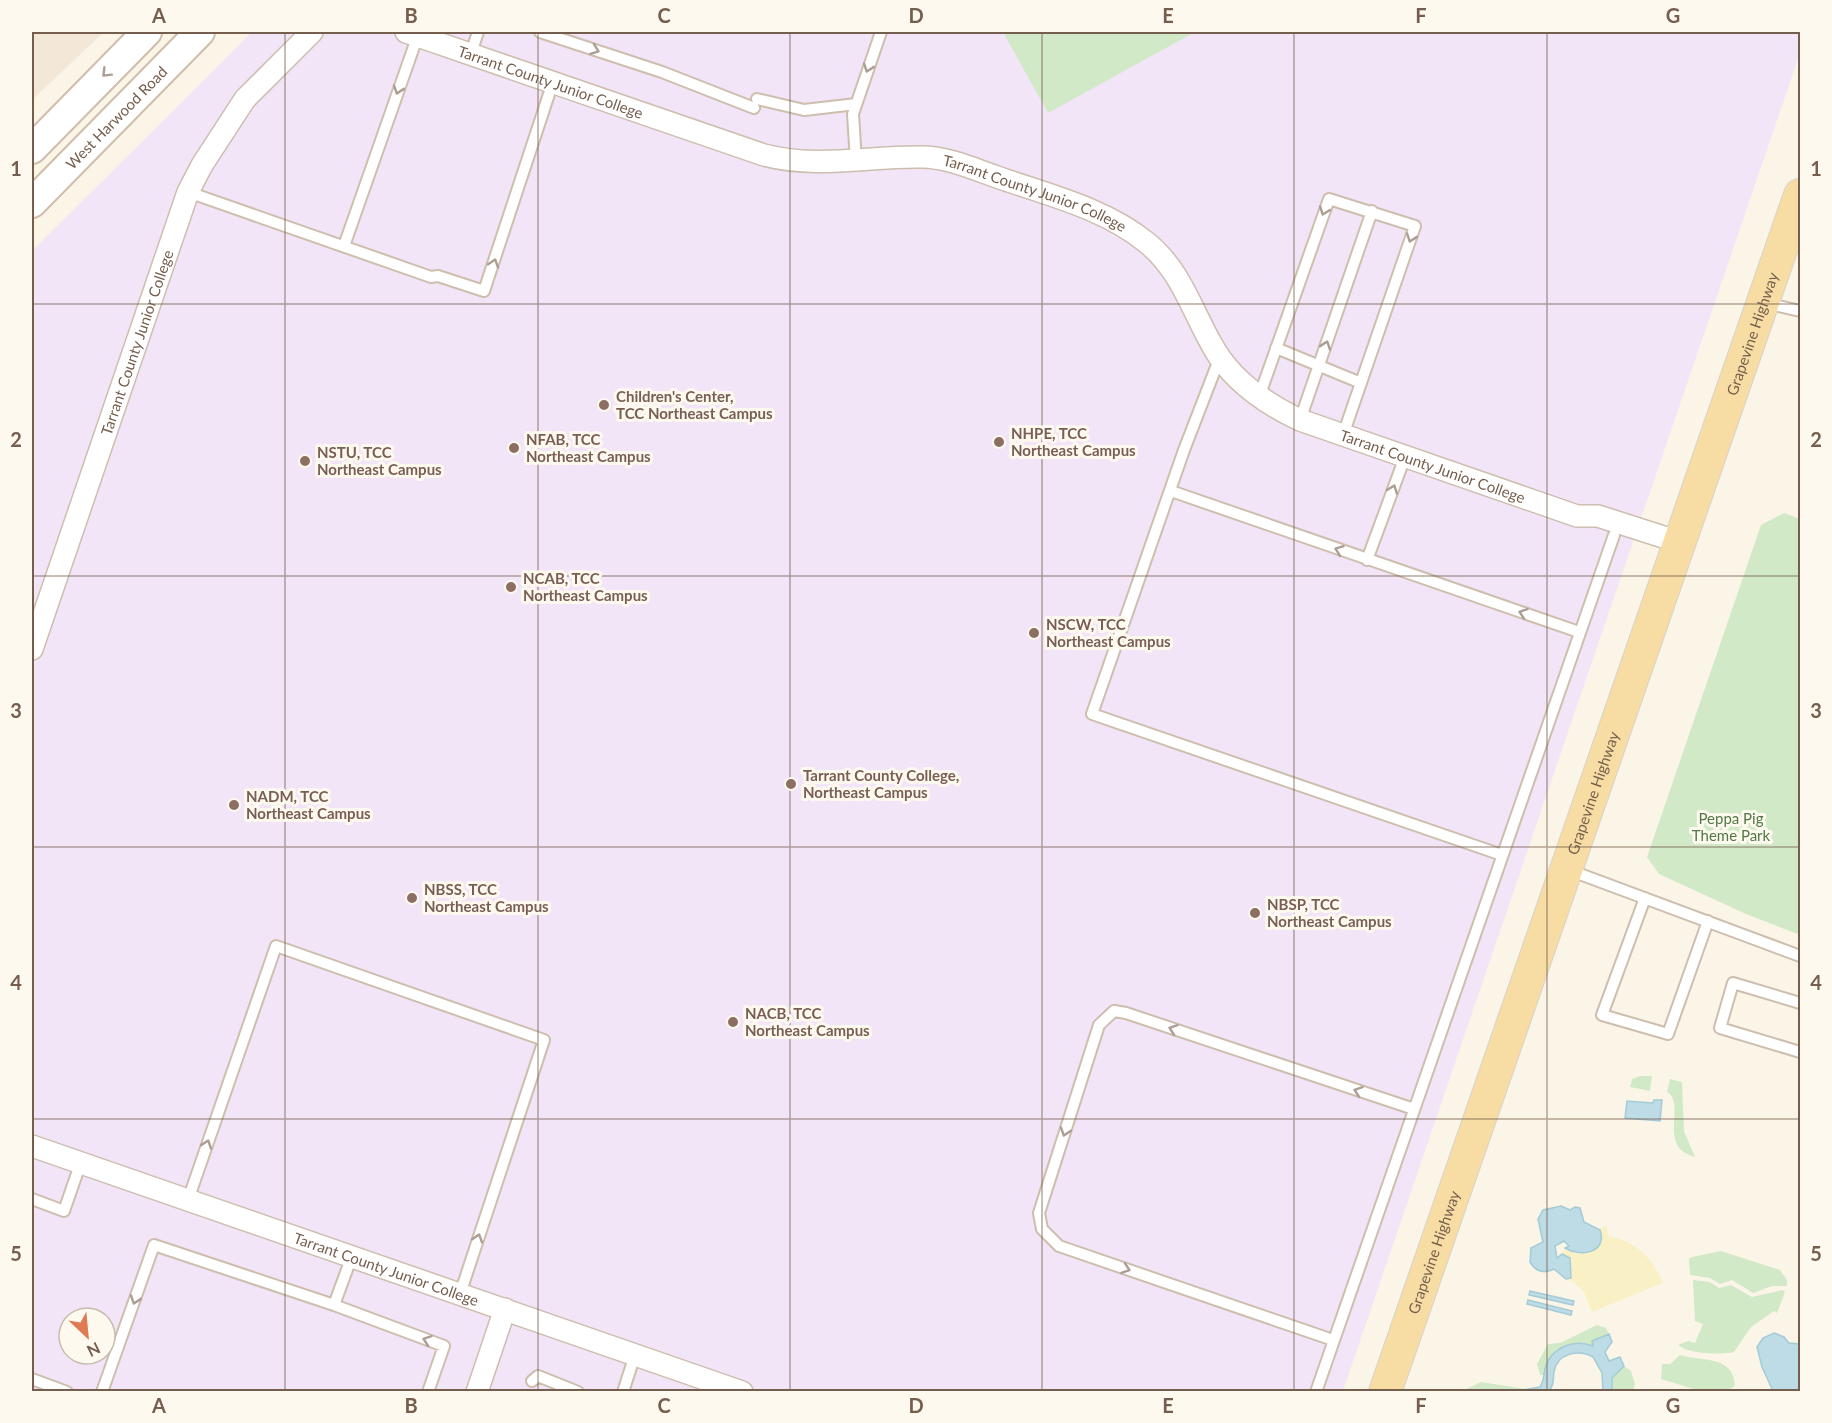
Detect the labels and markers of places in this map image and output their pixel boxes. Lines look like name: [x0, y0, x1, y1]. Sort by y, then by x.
place label: Children's Center, TCC Northeast Campus: [616, 387, 773, 422]
marker: Children's Center, TCC Northeast Campus: [597, 398, 611, 412]
place label: NHPE, TCC Northeast Campus: [1011, 424, 1136, 459]
place label: NFAB, TCC Northeast Campus: [526, 430, 651, 465]
marker: NHPE, TCC Northeast Campus: [992, 435, 1006, 449]
marker: NFAB, TCC Northeast Campus: [507, 441, 521, 455]
place label: NSTU, TCC Northeast Campus: [317, 443, 442, 478]
marker: NSTU, TCC Northeast Campus: [298, 454, 312, 468]
place label: NCAB, TCC Northeast Campus: [523, 569, 648, 604]
marker: NCAB, TCC Northeast Campus: [504, 580, 518, 594]
place label: NSCW, TCC Northeast Campus: [1046, 615, 1171, 650]
marker: NSCW, TCC Northeast Campus: [1027, 626, 1041, 640]
place label: Tarrant County College, Northeast Campus: [803, 766, 959, 801]
marker: Tarrant County College, Northeast Campus: [784, 777, 798, 791]
place label: NADM, TCC Northeast Campus: [246, 787, 371, 822]
marker: NADM, TCC Northeast Campus: [227, 798, 241, 812]
place label: NBSS, TCC Northeast Campus: [424, 880, 549, 915]
marker: NBSS, TCC Northeast Campus: [405, 891, 419, 905]
place label: NBSP, TCC Northeast Campus: [1267, 895, 1392, 930]
marker: NBSP, TCC Northeast Campus: [1248, 906, 1262, 920]
place label: NACB, TCC Northeast Campus: [745, 1004, 870, 1039]
marker: NACB, TCC Northeast Campus: [726, 1015, 740, 1029]

